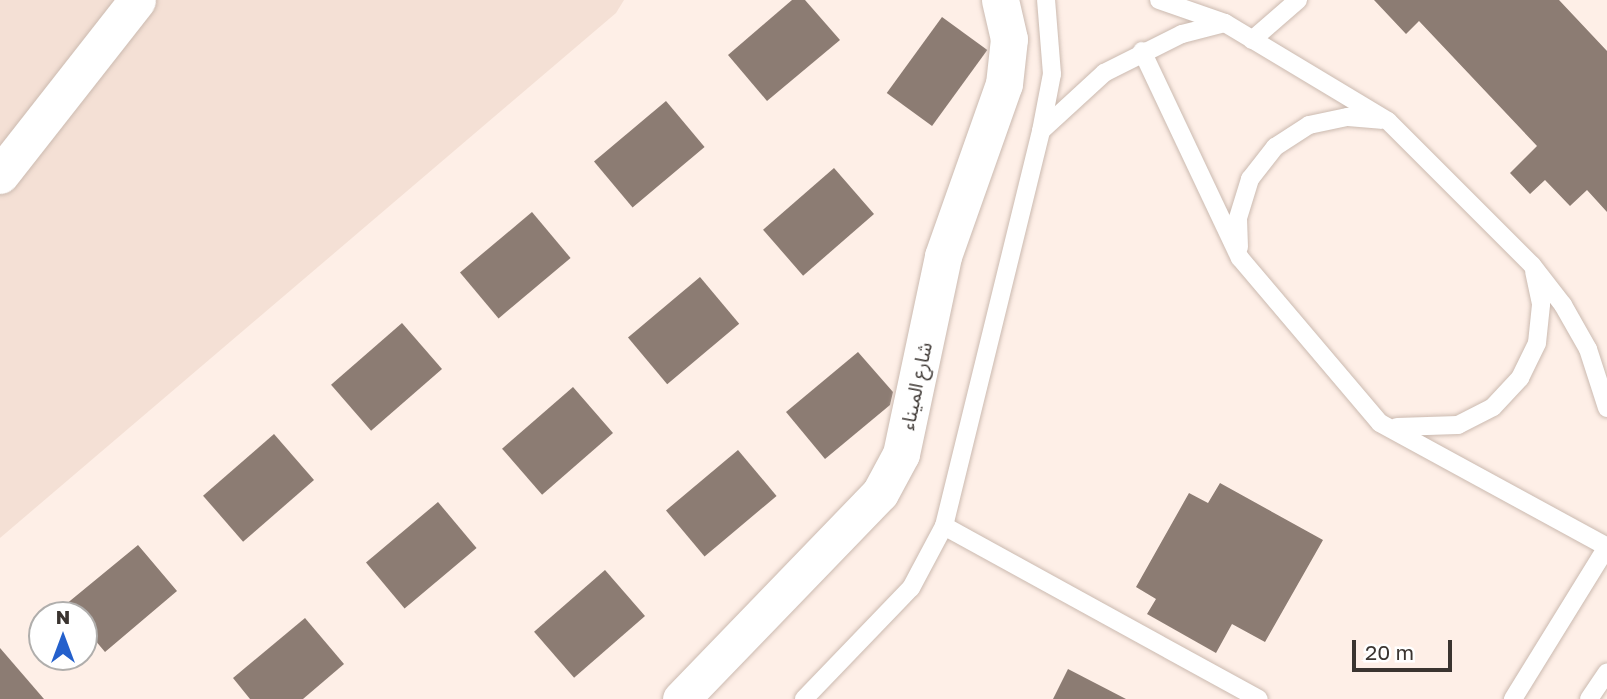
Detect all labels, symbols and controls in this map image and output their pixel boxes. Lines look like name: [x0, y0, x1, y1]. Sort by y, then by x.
street label: شارع الميناء: [896, 340, 936, 432]
north arrow: [28, 601, 98, 671]
text: N: [56, 605, 70, 628]
scale bar: [1355, 626, 1455, 670]
text: 20 m: [1365, 639, 1414, 665]

